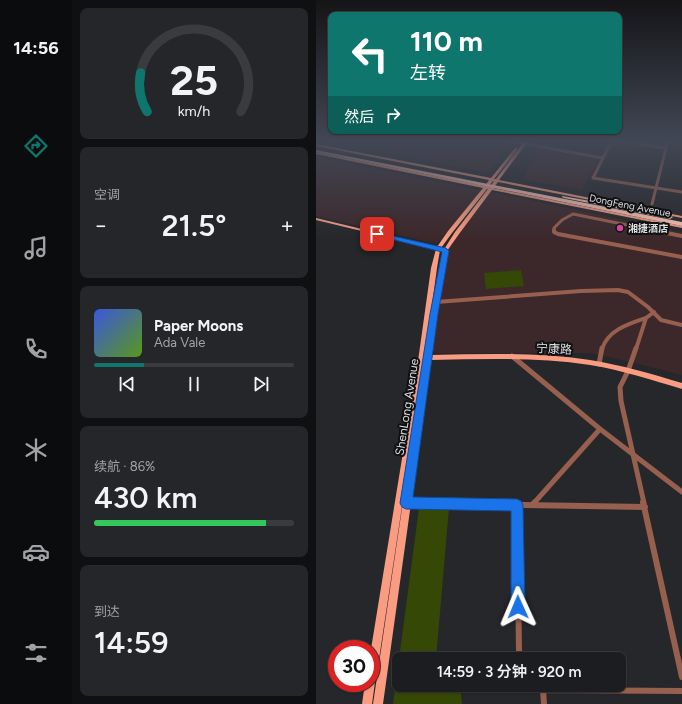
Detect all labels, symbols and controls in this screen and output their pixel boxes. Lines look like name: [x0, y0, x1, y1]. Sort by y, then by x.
text: 110 m: [410, 24, 483, 58]
icon: left: [344, 28, 396, 80]
text: 14:56: [13, 37, 59, 59]
text: 25: [170, 54, 218, 104]
text: 左转: [410, 62, 446, 84]
text: km/h: [178, 101, 210, 119]
icon: right: [382, 104, 404, 126]
text: 然后: [344, 108, 374, 126]
icon: directions: [22, 132, 50, 160]
text: 空调: [94, 187, 120, 202]
street label: DongFeng Avenue: [588, 191, 672, 220]
text: 21.5°: [161, 207, 227, 244]
text: −: [94, 212, 108, 239]
text: +: [280, 212, 294, 239]
pin: [360, 217, 394, 251]
place label: 湘捷酒店: [628, 222, 668, 235]
icon: arrive: [366, 223, 388, 245]
marker: 湘捷酒店: [615, 223, 625, 233]
icon: music: [22, 234, 50, 262]
text: Paper Moons: [154, 317, 243, 335]
icon: phone: [22, 335, 50, 363]
text: Ada Vale: [154, 335, 205, 350]
street label: 宁康路: [536, 341, 572, 357]
street label: ShenLong Avenue: [392, 357, 422, 456]
icon: previous: [116, 373, 138, 395]
icon: pause: [183, 373, 205, 395]
icon: next: [250, 373, 272, 395]
icon: climate: [22, 436, 50, 464]
text: 续航 · 86%: [94, 459, 155, 474]
text: 430 km: [94, 479, 197, 516]
icon: car: [22, 538, 50, 566]
position arrow: [497, 586, 539, 628]
text: 到达: [94, 604, 120, 619]
text: 14:59: [94, 624, 168, 661]
icon: filters: [22, 639, 50, 667]
speed limit sign: 30: [328, 640, 380, 692]
text: 14:59 · 3 分钟 · 920 m: [437, 663, 581, 681]

